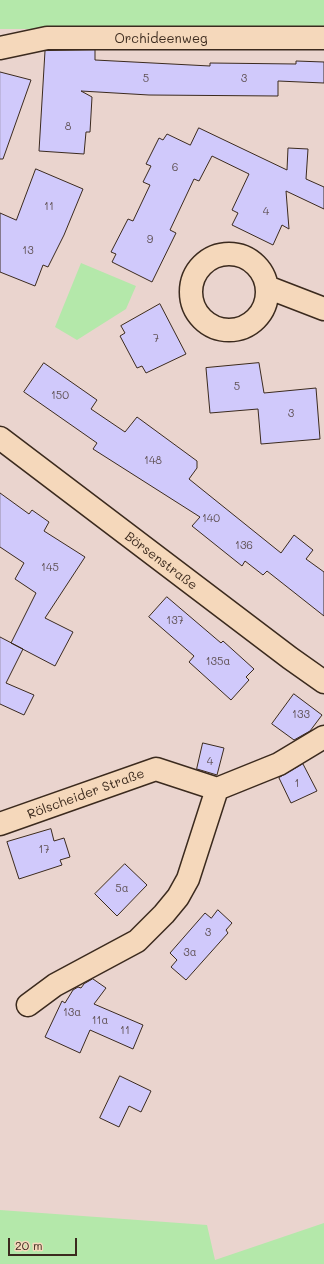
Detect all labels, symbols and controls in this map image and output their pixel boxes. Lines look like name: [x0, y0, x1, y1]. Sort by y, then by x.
street label: Orchideenweg: [115, 31, 207, 47]
house number: 5: [143, 72, 149, 86]
house number: 3: [241, 72, 247, 86]
house number: 8: [65, 120, 71, 134]
house number: 6: [172, 161, 178, 175]
house number: 11: [44, 200, 54, 214]
house number: 4: [263, 205, 269, 219]
house number: 9: [147, 233, 153, 247]
house number: 13: [22, 244, 34, 258]
house number: 7: [153, 332, 159, 346]
house number: 5: [234, 380, 240, 394]
house number: 150: [51, 389, 69, 403]
house number: 3: [288, 407, 294, 421]
house number: 148: [144, 454, 162, 468]
house number: 140: [202, 512, 220, 526]
street label: Börsenstraße: [122, 529, 200, 593]
house number: 136: [235, 539, 253, 553]
house number: 145: [41, 561, 59, 575]
house number: 137: [166, 614, 184, 628]
house number: 135a: [206, 655, 230, 669]
house number: 133: [292, 708, 310, 722]
house number: 4: [207, 755, 213, 769]
street label: Rölscheider Straße: [25, 766, 147, 822]
house number: 1: [295, 777, 299, 791]
house number: 17: [38, 843, 50, 857]
house number: 5a: [115, 882, 129, 896]
house number: 3: [205, 926, 211, 940]
house number: 3a: [183, 946, 197, 960]
house number: 13a: [63, 1006, 81, 1020]
house number: 11a: [92, 1014, 108, 1028]
house number: 11: [120, 1024, 130, 1038]
scale bar: [10, 1230, 79, 1256]
text: 20 m: [15, 1237, 43, 1253]

